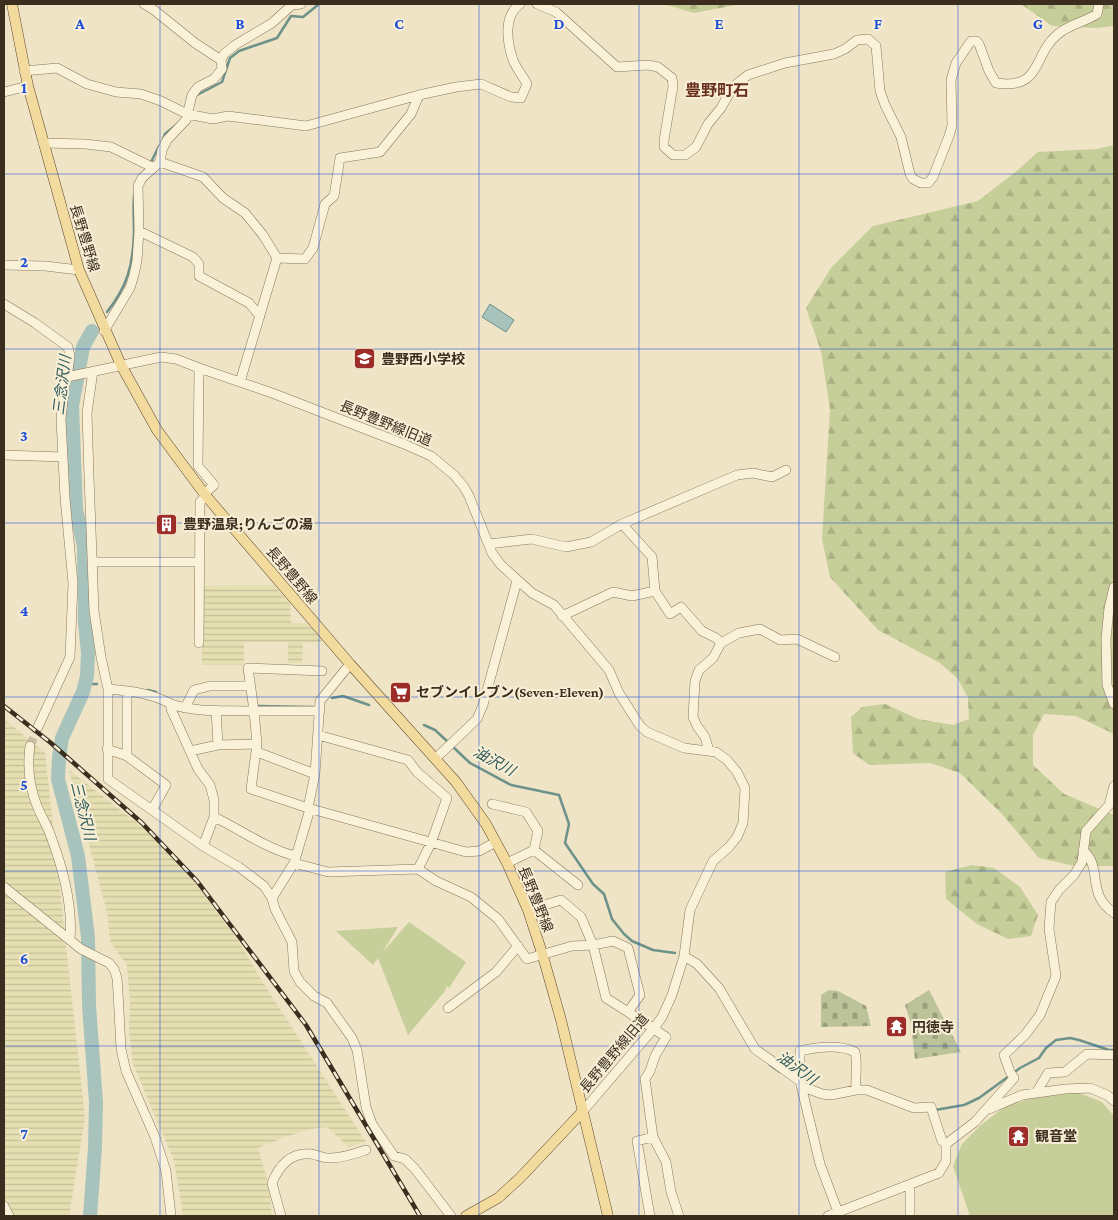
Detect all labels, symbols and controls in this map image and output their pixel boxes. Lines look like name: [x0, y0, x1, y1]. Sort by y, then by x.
text: A: [74, 15, 85, 32]
text: B: [235, 15, 245, 32]
text: C: [394, 15, 404, 32]
text: D: [553, 15, 565, 32]
text: E: [714, 15, 724, 32]
text: F: [874, 15, 883, 32]
text: G: [1033, 15, 1043, 32]
text: 1: [21, 79, 27, 96]
district label: 豊野町石: [685, 82, 749, 99]
street label: 長野豊野線: [67, 202, 103, 274]
text: 2: [20, 253, 28, 270]
school or university icon: 豊野西小学校: [353, 347, 377, 371]
place label: 豊野西小学校: [381, 351, 465, 367]
water label: 三念沢川: [50, 352, 74, 416]
street label: 長野豊野線旧道: [338, 397, 434, 449]
text: 3: [20, 427, 28, 444]
building icon: 豊野温泉;りんごの湯: [155, 512, 179, 536]
place label: 豊野温泉;りんごの湯: [183, 516, 313, 533]
street label: 長野豊野線: [263, 543, 321, 607]
text: 4: [20, 602, 29, 619]
supermarket icon: セブンイレブン(Seven-Eleven): [388, 680, 412, 704]
place label: セブンイレブン(Seven-Eleven): [416, 684, 604, 701]
water label: 油沢川: [470, 743, 519, 780]
text: 5: [20, 776, 28, 793]
water label: 三念沢川: [68, 780, 99, 844]
street label: 長野豊野線: [515, 864, 557, 934]
text: 6: [20, 950, 28, 967]
street label: 長野豊野線旧道: [576, 1010, 652, 1096]
temple icon: 円徳寺: [884, 1015, 908, 1039]
place label: 円徳寺: [912, 1019, 954, 1035]
water label: 油沢川: [774, 1048, 822, 1089]
temple icon: 観音堂: [1007, 1124, 1031, 1148]
text: 7: [20, 1125, 28, 1142]
place label: 観音堂: [1035, 1128, 1077, 1144]

